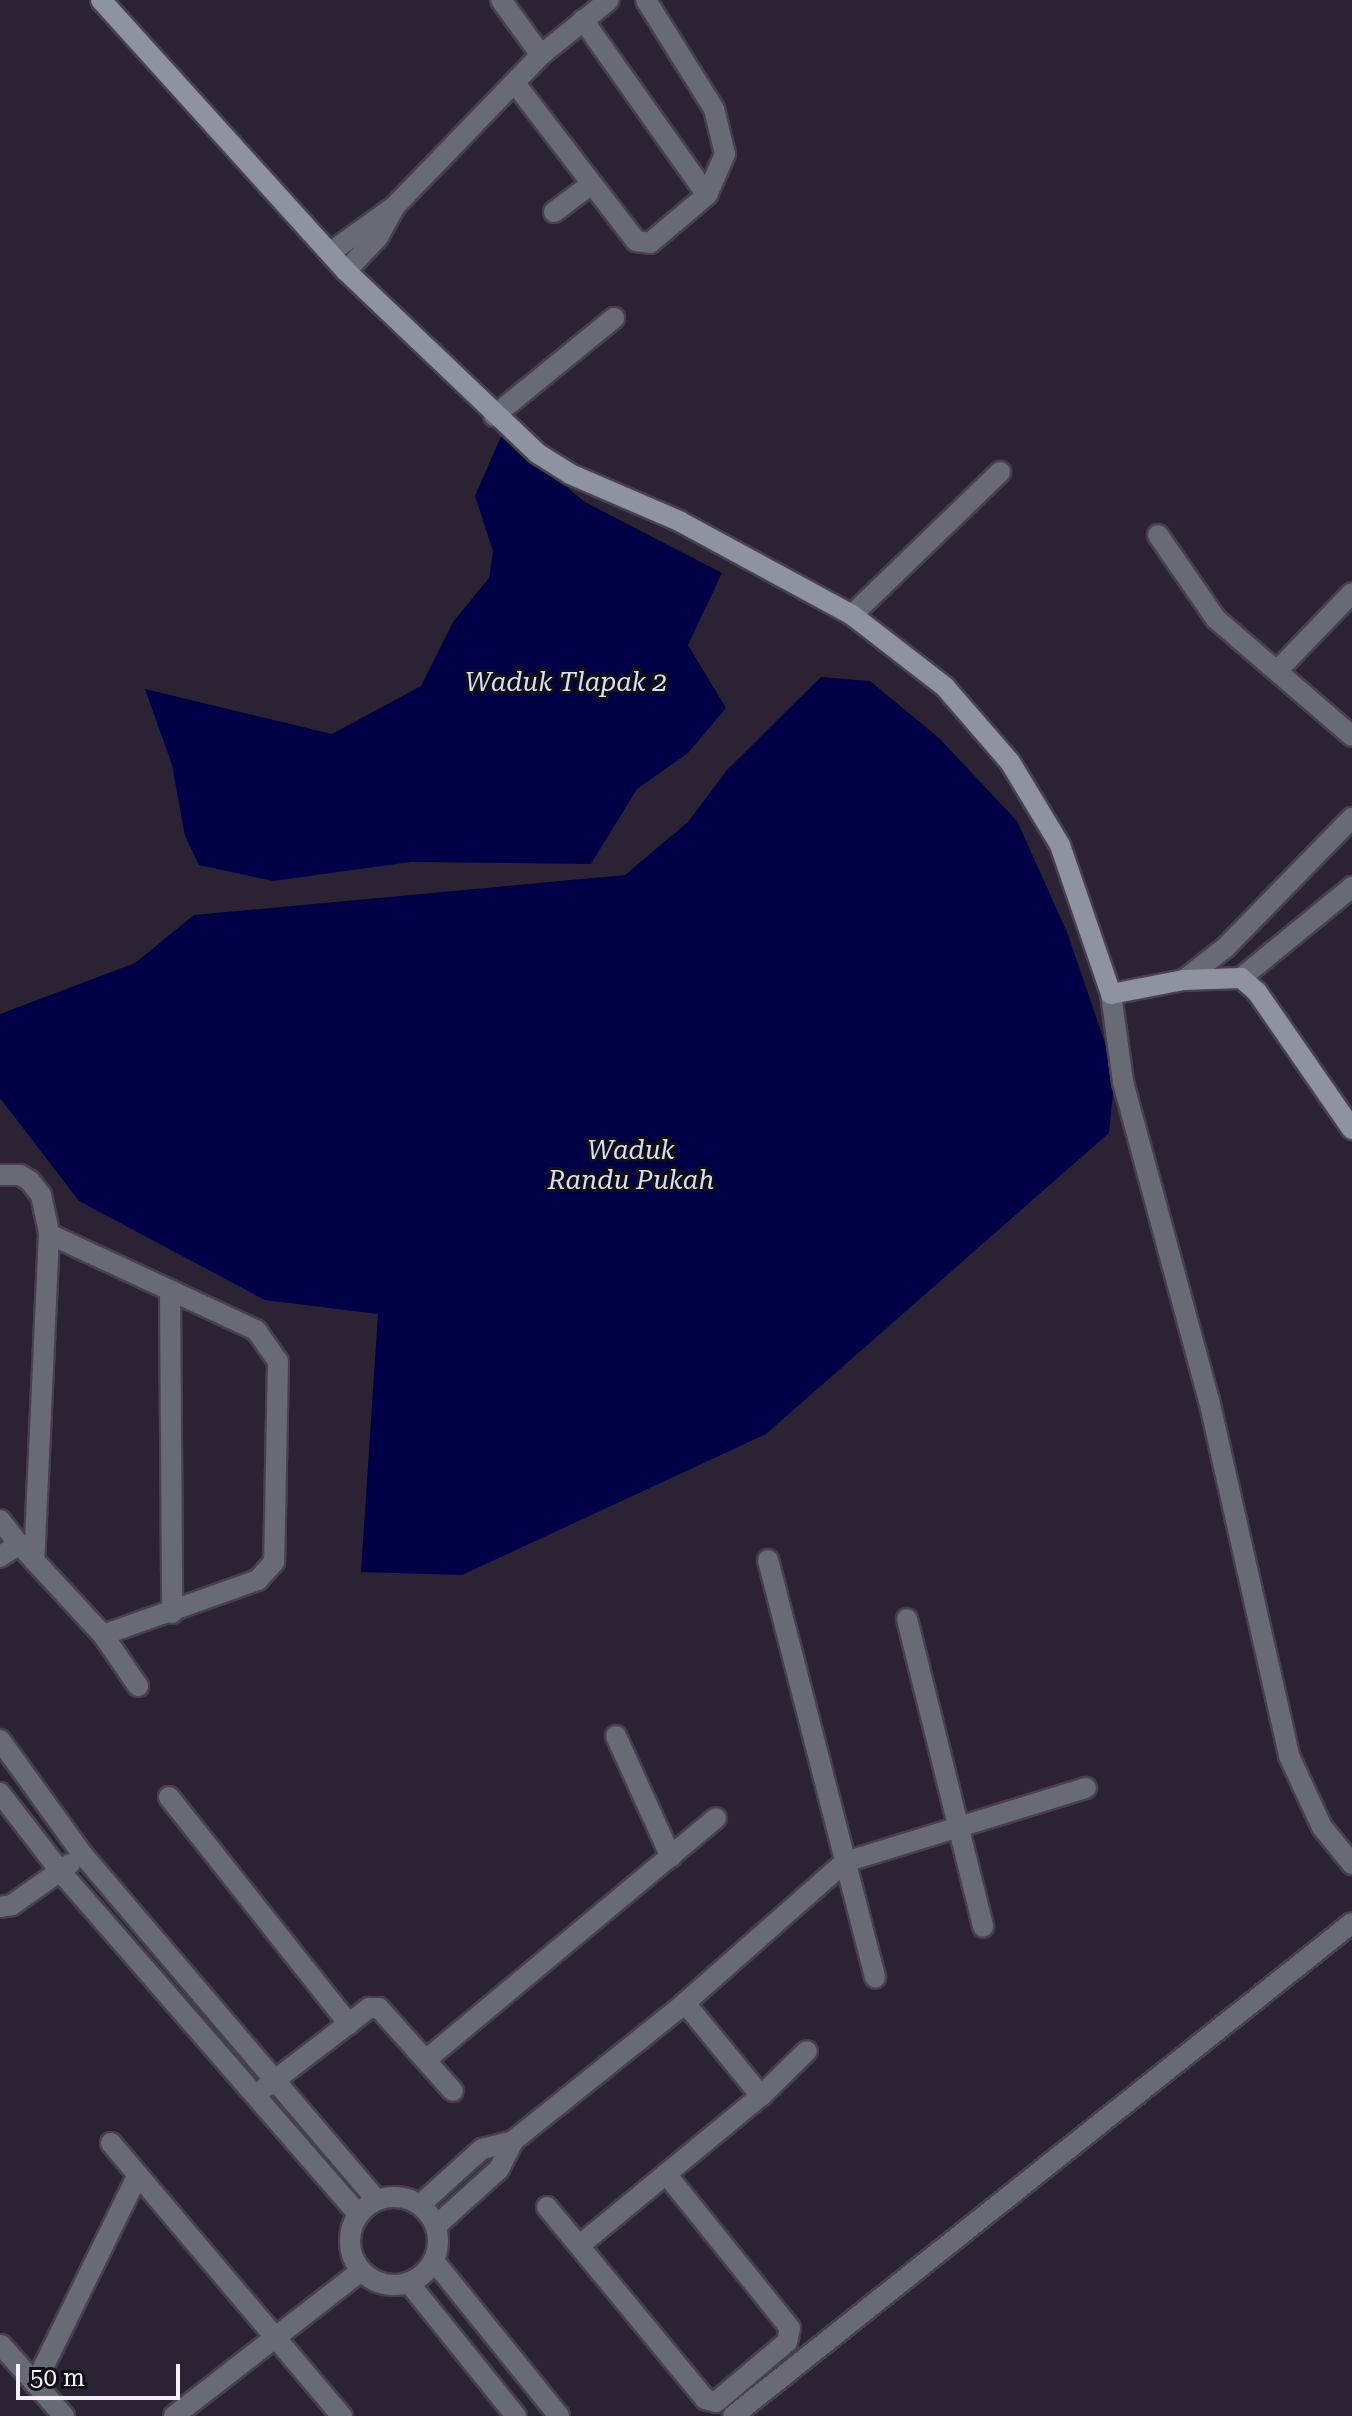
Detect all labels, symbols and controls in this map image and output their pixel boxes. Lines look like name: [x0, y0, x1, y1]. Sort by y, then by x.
water label: Waduk Tlapak 2: [465, 667, 667, 699]
water label: Waduk Randu Pukah: [548, 1135, 714, 1196]
scale bar: [20, 2348, 184, 2398]
text: 50 m: [30, 2364, 85, 2392]

